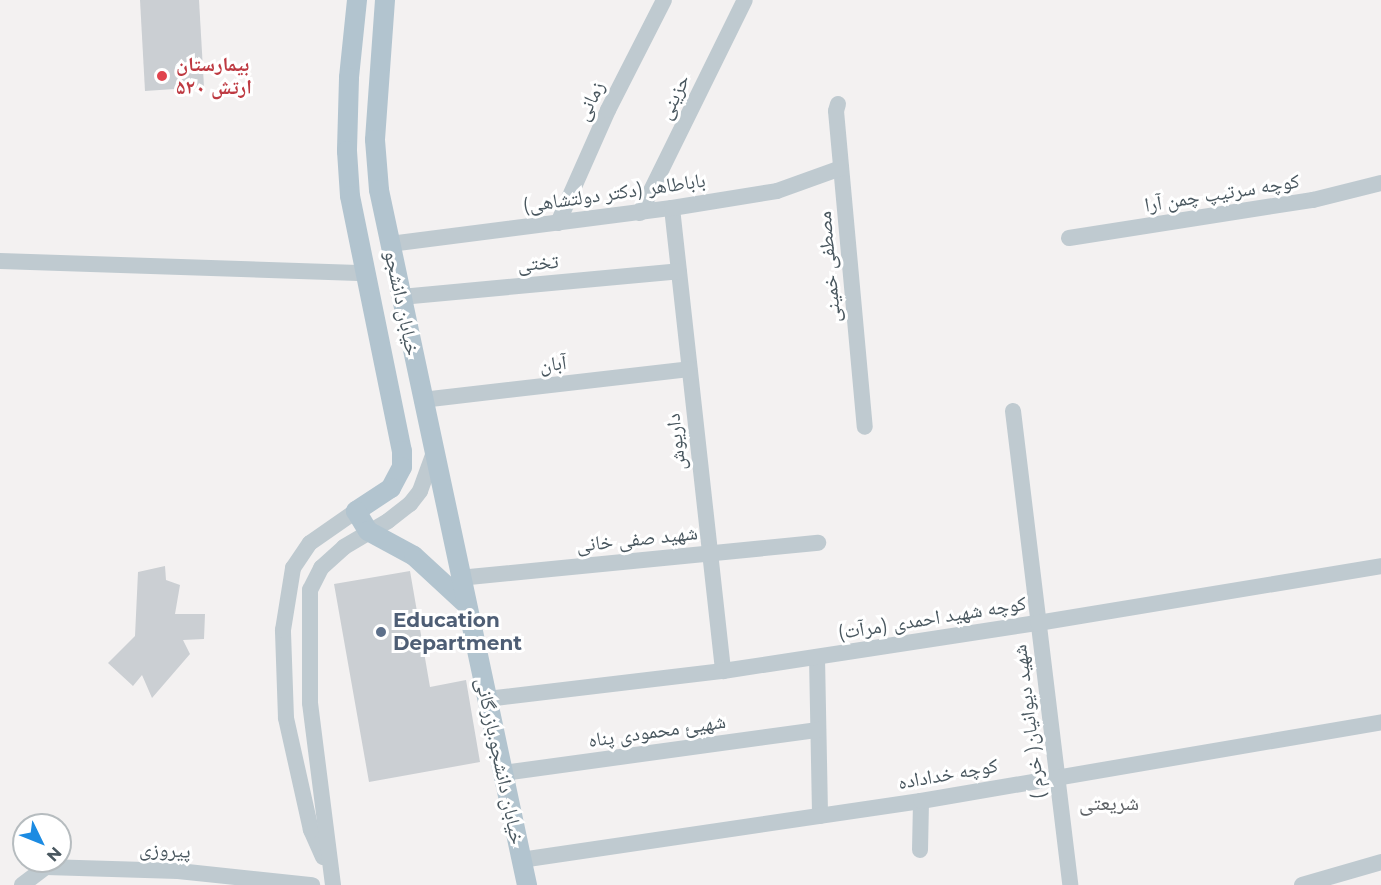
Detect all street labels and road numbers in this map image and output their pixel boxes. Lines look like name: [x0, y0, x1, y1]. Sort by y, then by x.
street label: حزینی: [653, 71, 695, 123]
street label: زمانی: [570, 77, 610, 125]
street label: باباطاهر (دکتر دولتشاهی): [521, 168, 707, 218]
street label: کوچه سرتیپ چمن آرا: [1143, 169, 1301, 217]
street label: مصطفی خمینی: [812, 210, 846, 324]
street label: خیابان دانشجو: [379, 248, 425, 358]
street label: تختی: [516, 249, 560, 277]
street label: آبان: [538, 350, 568, 378]
street label: داریوش: [661, 412, 691, 472]
street label: شهید صفی خانی: [575, 521, 699, 557]
street label: کوچه شهید احمدی (مرآت): [836, 591, 1028, 645]
street label: شهید دیوانیان( خرم ): [1008, 643, 1050, 801]
street label: خیابان دانشجو.بازرگانی: [471, 675, 529, 847]
street label: شهیئ محمودی پناه: [587, 709, 727, 753]
street label: کوچه خداداده: [896, 753, 1000, 795]
street label: پیروزی: [139, 837, 191, 863]

